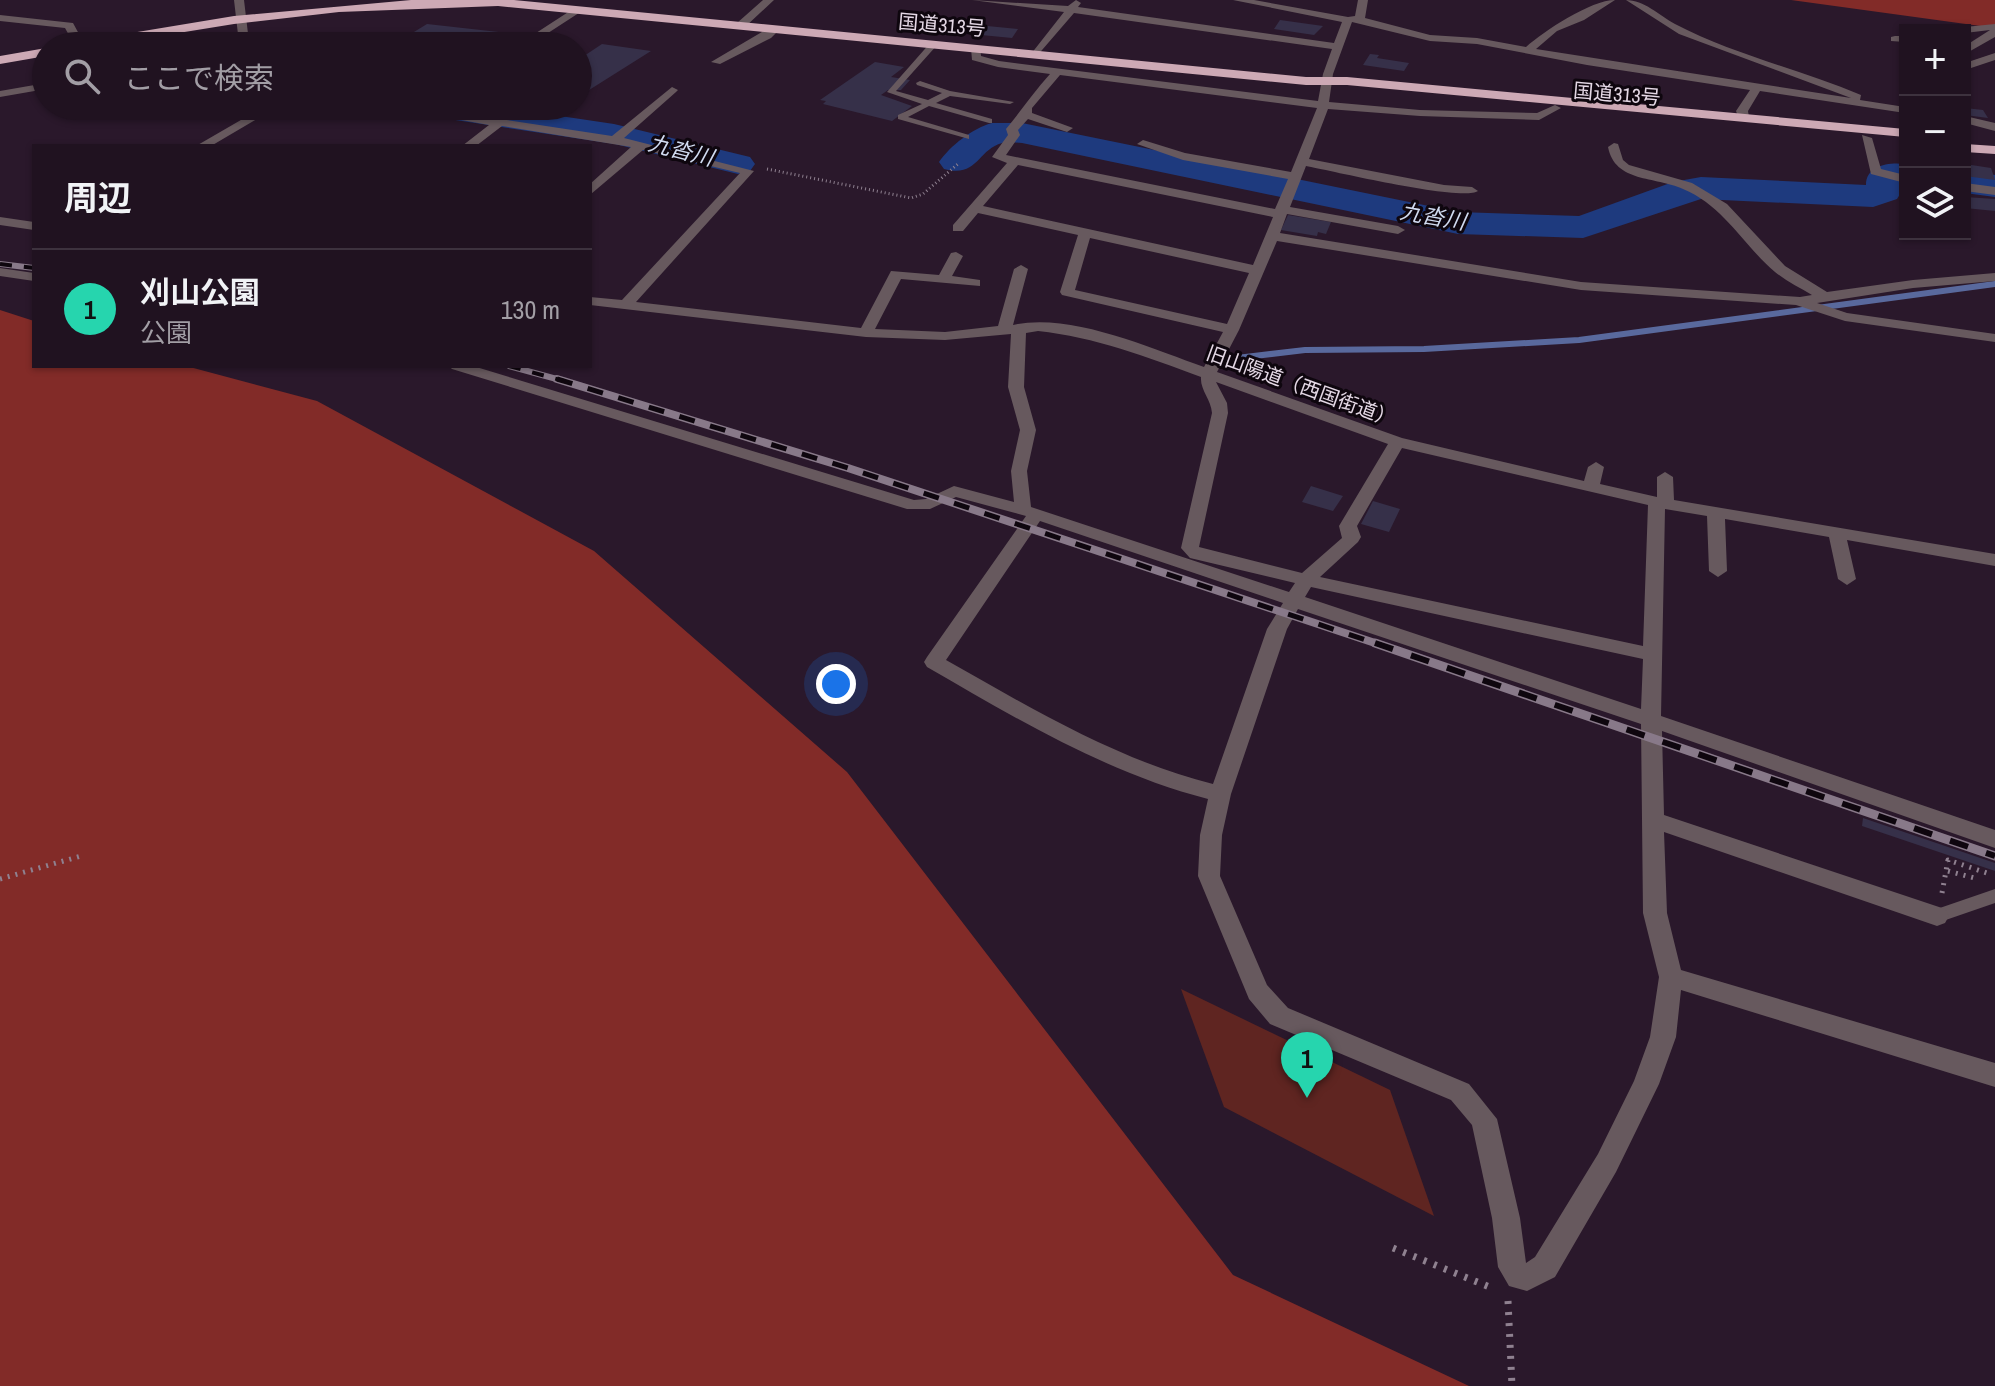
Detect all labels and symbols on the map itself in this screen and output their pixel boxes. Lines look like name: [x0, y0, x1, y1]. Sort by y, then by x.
street label: 国道313号: [897, 7, 987, 42]
street label: 国道313号: [1572, 76, 1662, 111]
water label: 九沓川: [645, 127, 719, 173]
water label: 九沓川: [1398, 195, 1470, 237]
street label: 旧山陽道（西国街道）: [1203, 339, 1400, 432]
your location: [816, 664, 856, 704]
pin: 1: [1281, 1032, 1333, 1098]

